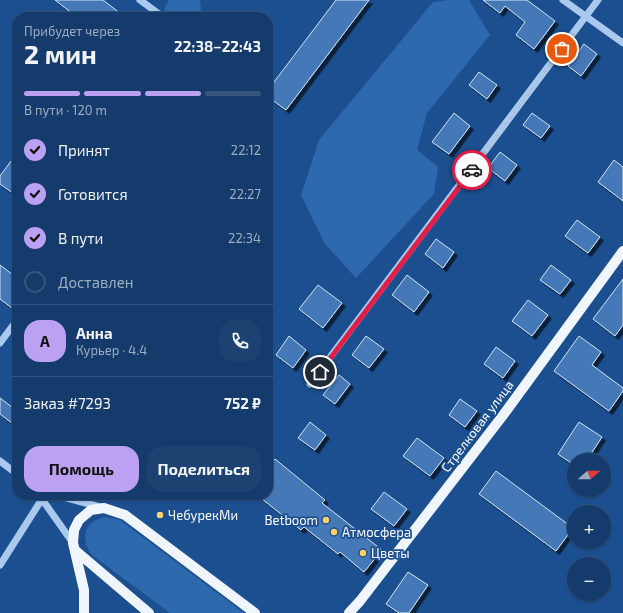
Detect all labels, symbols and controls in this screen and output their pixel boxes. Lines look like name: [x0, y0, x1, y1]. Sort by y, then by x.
text: Прибудет через: [24, 23, 120, 39]
pin: [545, 32, 579, 66]
text: 22:38–22:43: [174, 37, 261, 55]
text: 2 мин: [24, 38, 97, 69]
icon: bag: [551, 38, 573, 60]
text: В пути · 120 m: [24, 102, 107, 118]
icon: check: [24, 139, 46, 161]
text: Принят: [58, 141, 110, 159]
text: 22:12: [231, 142, 261, 158]
courier: [452, 150, 492, 190]
icon: car: [461, 159, 483, 181]
icon: check: [24, 183, 46, 205]
text: Готовится: [58, 185, 128, 203]
text: 22:27: [229, 186, 261, 202]
icon: check: [24, 227, 46, 249]
text: В пути: [58, 229, 103, 247]
text: 22:34: [228, 230, 261, 246]
text: Доставлен: [58, 273, 134, 291]
button: phone: [219, 320, 261, 362]
text: Анна: [76, 324, 113, 342]
text: А: [40, 332, 50, 350]
text: Курьер · 4.4: [76, 342, 147, 358]
pin: [303, 355, 337, 389]
icon: home: [309, 361, 331, 383]
street label: Стрелковая улица: [437, 377, 517, 475]
text: Заказ #7293: [24, 394, 111, 412]
text: 752 ₽: [224, 394, 261, 412]
button: Помощь: [24, 446, 139, 492]
button: Поделиться: [147, 446, 261, 492]
north arrow: [567, 453, 611, 497]
map controls: [567, 453, 611, 601]
button: +: [567, 505, 611, 549]
place label: ЧебурекМи: [168, 507, 238, 523]
marker: ЧебурекМи: [155, 510, 165, 520]
place label: Betboom: [264, 512, 318, 528]
marker: Betboom: [321, 515, 331, 525]
place label: Атмосфера: [342, 524, 411, 540]
marker: Атмосфера: [329, 527, 339, 537]
place label: Цветы: [371, 545, 410, 561]
marker: Цветы: [358, 548, 368, 558]
button: −: [567, 557, 611, 601]

